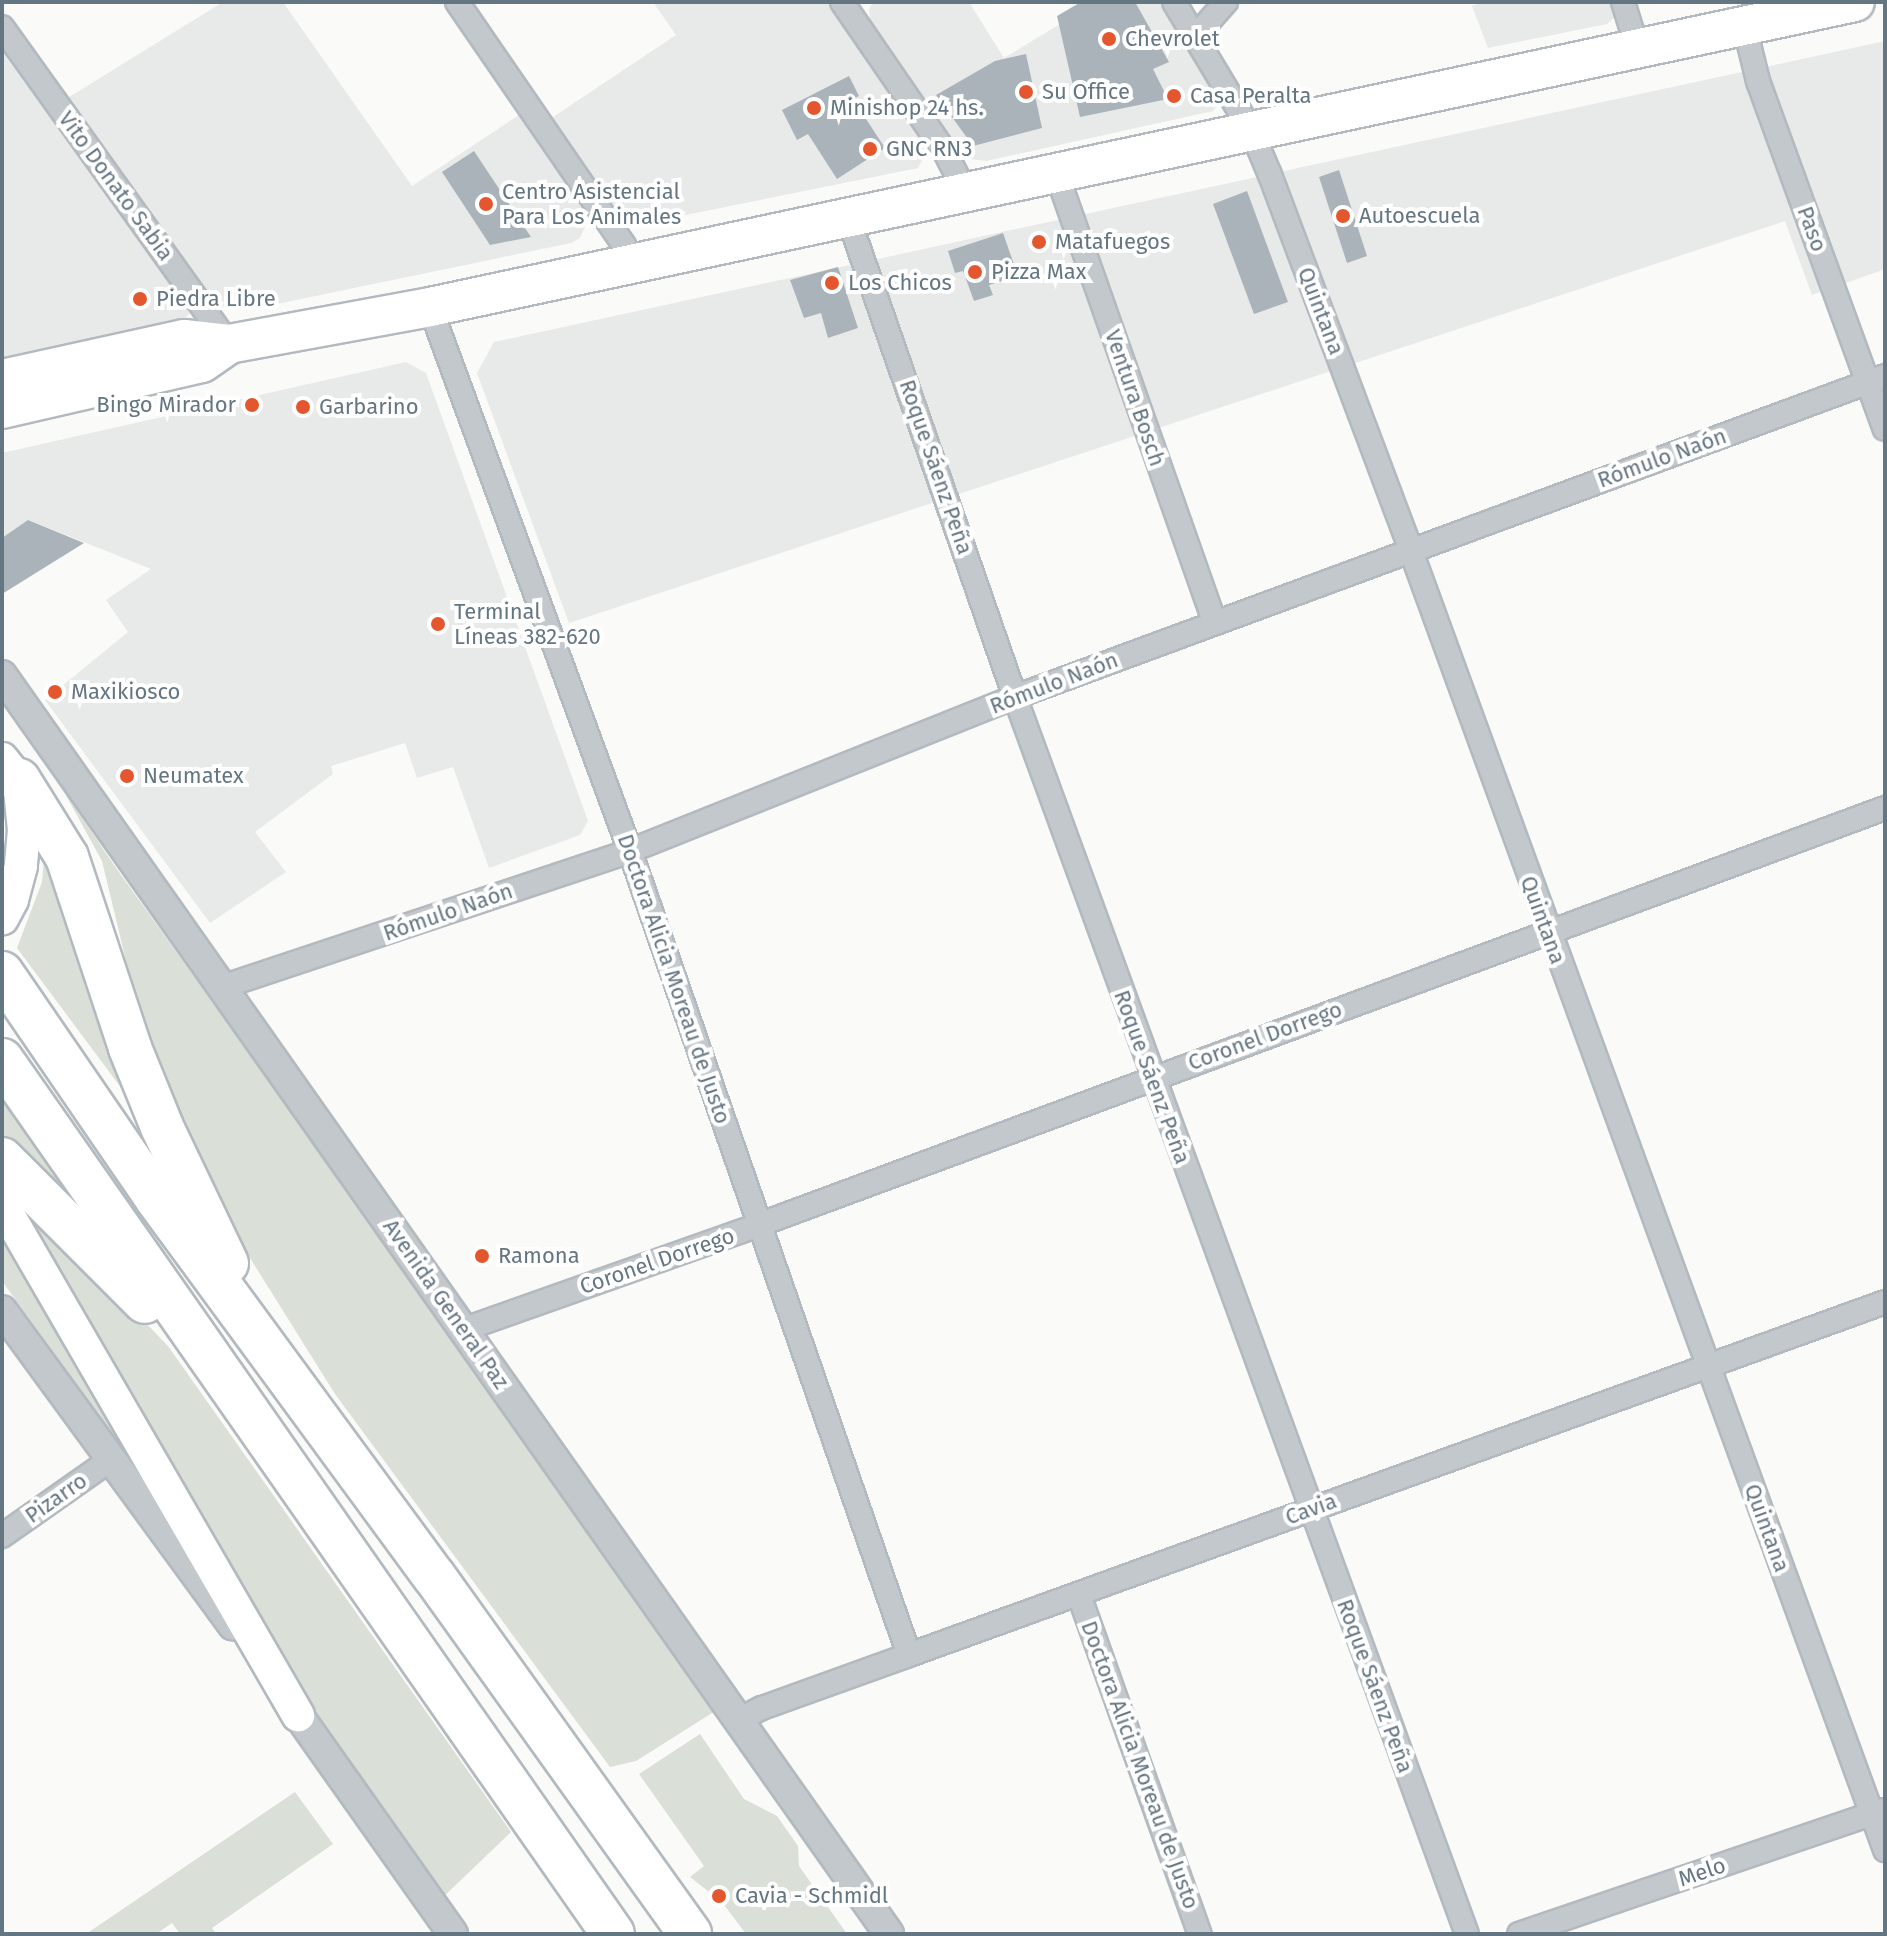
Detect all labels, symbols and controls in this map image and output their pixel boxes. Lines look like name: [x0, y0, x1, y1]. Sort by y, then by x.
place label: Chevrolet: [1125, 26, 1220, 52]
marker: Chevrolet: [1100, 30, 1118, 48]
place label: Su Office: [1042, 79, 1130, 105]
marker: Su Office: [1017, 83, 1035, 101]
place label: Casa Peralta: [1190, 83, 1311, 109]
marker: Casa Peralta: [1165, 87, 1183, 105]
place label: Minishop 24 hs.: [830, 95, 984, 121]
marker: Minishop 24 hs.: [805, 99, 823, 117]
street label: Vito Donato Sabia: [53, 106, 179, 266]
place label: GNC RN3: [886, 136, 972, 162]
marker: GNC RN3: [861, 140, 879, 158]
place label: Centro Asistencial Para Los Animales: [502, 178, 681, 230]
marker: Centro Asistencial Para Los Animales: [477, 195, 495, 213]
place label: Autoescuela: [1359, 203, 1481, 229]
street label: Paso: [1792, 203, 1832, 255]
marker: Autoescuela: [1334, 207, 1352, 225]
place label: Matafuegos: [1055, 229, 1170, 255]
marker: Matafuegos: [1030, 233, 1048, 251]
place label: Pizza Max: [991, 259, 1086, 285]
marker: Pizza Max: [966, 263, 984, 281]
street label: Quintana: [1292, 263, 1350, 359]
place label: Los Chicos: [848, 270, 952, 296]
marker: Los Chicos: [823, 274, 841, 292]
place label: Piedra Libre: [156, 286, 276, 312]
marker: Piedra Libre: [131, 290, 149, 308]
street label: Ventura Bosch: [1099, 326, 1171, 470]
street label: Roque Sáenz Peña: [894, 376, 978, 558]
place label: Bingo Mirador: [96, 392, 236, 418]
place label: Garbarino: [319, 394, 419, 420]
marker: Bingo Mirador: [243, 396, 261, 414]
marker: Garbarino: [294, 398, 312, 416]
street label: Rómulo Naón: [1594, 422, 1730, 494]
place label: Terminal Líneas 382-620: [454, 598, 601, 650]
marker: Terminal Líneas 382-620: [429, 615, 447, 633]
street label: Rómulo Naón: [986, 646, 1122, 720]
place label: Maxikiosco: [71, 679, 180, 705]
marker: Maxikiosco: [46, 683, 64, 701]
place label: Neumatex: [143, 763, 244, 789]
marker: Neumatex: [118, 767, 136, 785]
street label: Doctora Alicia Moreau de Justo: [612, 831, 736, 1127]
street label: Quintana: [1515, 872, 1571, 968]
street label: Rómulo Naón: [380, 878, 516, 946]
street label: Roque Sáenz Peña: [1108, 987, 1196, 1167]
street label: Coronel Dorrego: [1184, 996, 1346, 1076]
street label: Avenida General Paz: [378, 1214, 514, 1394]
street label: Coronel Dorrego: [576, 1222, 738, 1300]
place label: Ramona: [498, 1243, 580, 1269]
marker: Ramona: [473, 1247, 491, 1265]
street label: Pizarro: [20, 1467, 92, 1529]
street label: Quintana: [1739, 1480, 1795, 1576]
street label: Cavia: [1282, 1488, 1340, 1530]
street label: Roque Sáenz Peña: [1331, 1596, 1419, 1776]
street label: Doctora Alicia Moreau de Justo: [1075, 1617, 1205, 1913]
street label: Melo: [1675, 1852, 1729, 1892]
place label: Cavia - Schmidl: [735, 1883, 888, 1909]
marker: Cavia - Schmidl: [710, 1887, 728, 1905]

